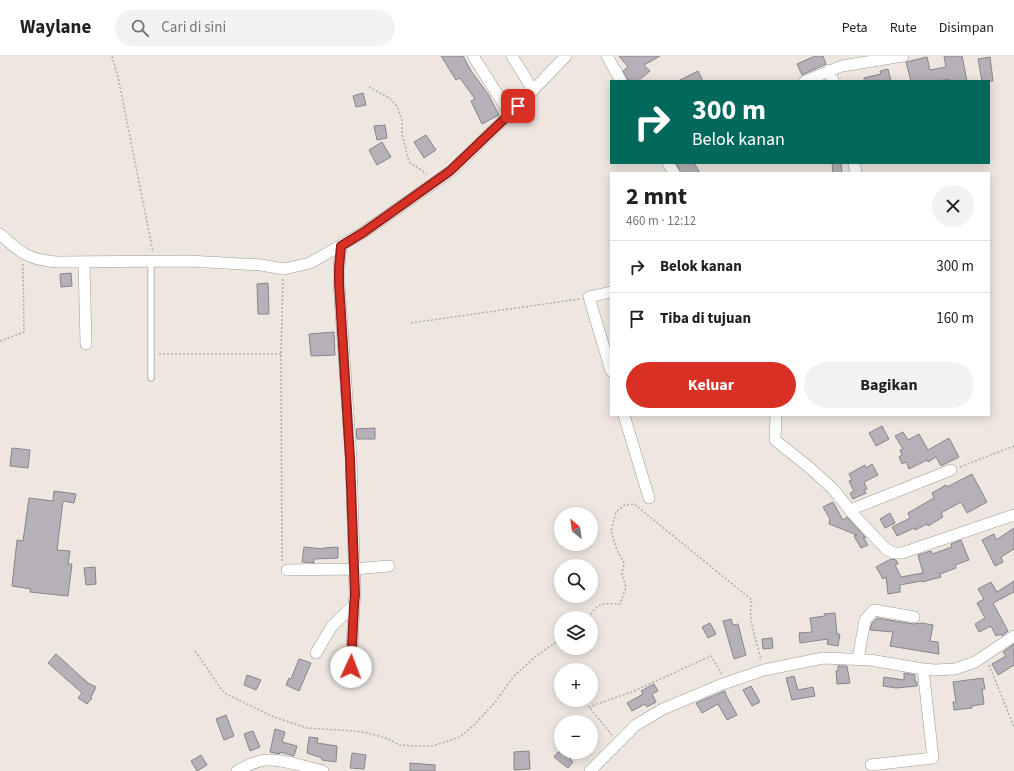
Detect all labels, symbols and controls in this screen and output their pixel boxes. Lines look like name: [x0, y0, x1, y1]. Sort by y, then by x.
search box: [115, 10, 395, 46]
text: Waylane: [20, 14, 91, 41]
icon: search: [129, 17, 151, 39]
text: Cari di sini: [161, 17, 226, 38]
text: Peta: [842, 18, 868, 38]
text: Rute: [890, 18, 917, 38]
text: Disimpan: [939, 18, 994, 38]
pin: [501, 89, 535, 123]
text: 300 m: [692, 90, 766, 130]
icon: arrive: [507, 95, 529, 117]
icon: right: [626, 96, 678, 148]
text: Belok kanan: [692, 127, 785, 152]
text: 2 mnt: [626, 179, 687, 214]
button: close: [932, 185, 974, 227]
text: 460 m · 12:12: [626, 212, 696, 230]
icon: right: [626, 256, 648, 278]
text: Belok kanan: [660, 256, 742, 277]
text: 300 m: [936, 256, 974, 277]
icon: arrive: [626, 308, 648, 330]
text: Tiba di tujuan: [660, 308, 751, 329]
text: 160 m: [936, 308, 974, 329]
button: Keluar: [626, 362, 796, 408]
button: Bagikan: [804, 362, 974, 408]
north arrow: [554, 507, 598, 551]
map controls: [554, 507, 598, 759]
button: search: [554, 559, 598, 603]
button: layers: [554, 611, 598, 655]
position arrow: [330, 646, 372, 688]
button: +: [554, 663, 598, 707]
button: −: [554, 715, 598, 759]

